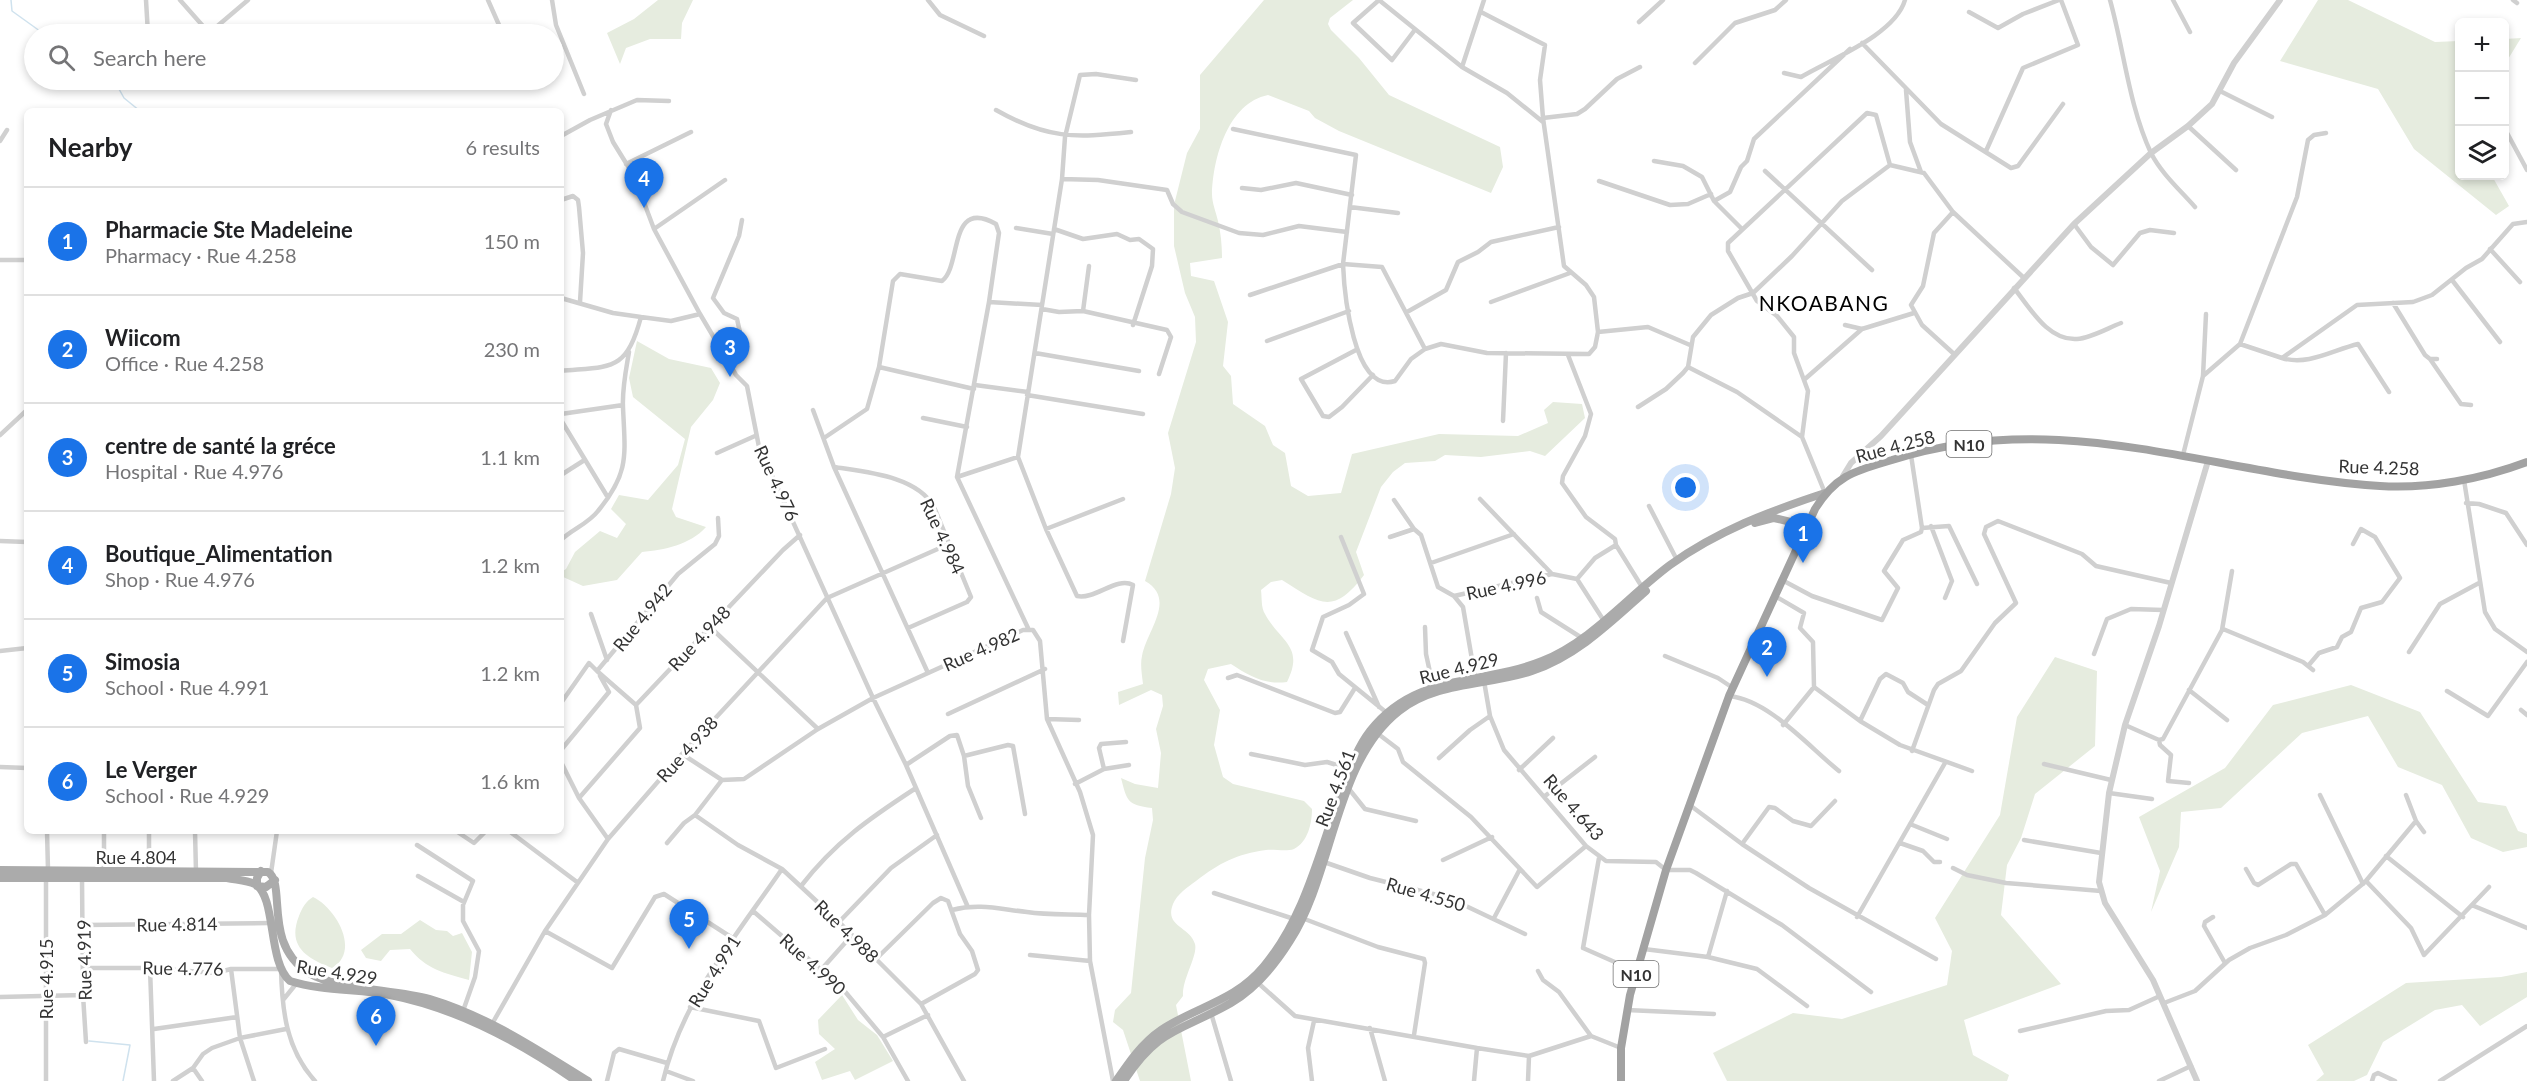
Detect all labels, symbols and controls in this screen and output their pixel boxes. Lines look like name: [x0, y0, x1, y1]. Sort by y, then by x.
map controls: [2455, 18, 2509, 180]
button: +: [2455, 18, 2509, 72]
search box: [24, 24, 564, 90]
icon: search: [45, 41, 78, 74]
text: Search here: [93, 44, 206, 71]
button: −: [2455, 72, 2509, 126]
button: layers: [2455, 126, 2509, 180]
text: Nearby: [48, 131, 133, 163]
text: 6 results: [465, 135, 540, 159]
pin: 4: [624, 158, 664, 208]
text: Pharmacie Ste Madeleine: [105, 216, 353, 243]
text: 1: [62, 229, 73, 253]
text: 150 m: [484, 229, 540, 253]
text: Pharmacy · Rue 4.258: [105, 243, 297, 267]
district label: NKOABANG: [1759, 290, 1889, 315]
text: Wiicom: [105, 324, 181, 351]
pin: 3: [710, 328, 750, 377]
text: 2: [62, 337, 73, 361]
text: 230 m: [484, 337, 540, 361]
text: Office · Rue 4.258: [105, 351, 264, 375]
street label: Rue 4.258: [1853, 425, 1937, 467]
road number: N10: [1946, 431, 1992, 457]
text: centre de santé la gréce: [105, 432, 336, 459]
street label: Rue 4.976: [750, 442, 804, 524]
text: 3: [62, 445, 73, 469]
text: 1.1 km: [480, 445, 540, 469]
street label: Rue 4.258: [2338, 455, 2420, 479]
text: Hospital · Rue 4.976: [105, 459, 283, 483]
your location: [1671, 473, 1700, 502]
street label: Rue 4.984: [916, 495, 970, 577]
pin: 1: [1784, 514, 1822, 563]
text: Boutique_Alimentation: [105, 540, 333, 567]
text: 4: [62, 553, 73, 577]
text: 1.2 km: [480, 553, 540, 577]
street label: Rue 4.996: [1464, 566, 1548, 604]
text: Shop · Rue 4.976: [105, 567, 255, 591]
street label: Rue 4.942: [608, 579, 676, 655]
street label: Rue 4.948: [663, 601, 735, 675]
street label: Rue 4.982: [939, 622, 1023, 676]
pin: 2: [1748, 628, 1786, 677]
text: Simosia: [105, 648, 180, 675]
street label: Rue 4.929: [1417, 648, 1501, 688]
text: 5: [62, 661, 73, 685]
text: 1.2 km: [480, 661, 540, 685]
text: School · Rue 4.991: [105, 675, 269, 699]
street label: Rue 4.938: [652, 712, 722, 786]
street label: Rue 4.561: [1310, 746, 1360, 830]
text: Le Verger: [105, 756, 197, 783]
text: 6: [62, 769, 73, 793]
text: 1.6 km: [480, 769, 540, 793]
street label: Rue 4.643: [1539, 769, 1609, 845]
text: School · Rue 4.929: [105, 783, 269, 807]
street label: Rue 4.804: [95, 846, 177, 868]
street label: Rue 4.550: [1384, 872, 1468, 916]
street label: Rue 4.988: [810, 895, 884, 967]
pin: 5: [670, 900, 708, 949]
street label: Rue 4.814: [136, 912, 218, 936]
street label: Rue 4.919: [72, 919, 96, 1001]
street label: Rue 4.990: [776, 929, 850, 999]
street label: Rue 4.991: [683, 931, 745, 1011]
street label: Rue 4.915: [35, 938, 57, 1020]
street label: Rue 4.929: [295, 955, 379, 989]
street label: Rue 4.776: [142, 956, 224, 980]
road number: N10: [1614, 961, 1658, 987]
pin: 6: [356, 996, 395, 1046]

